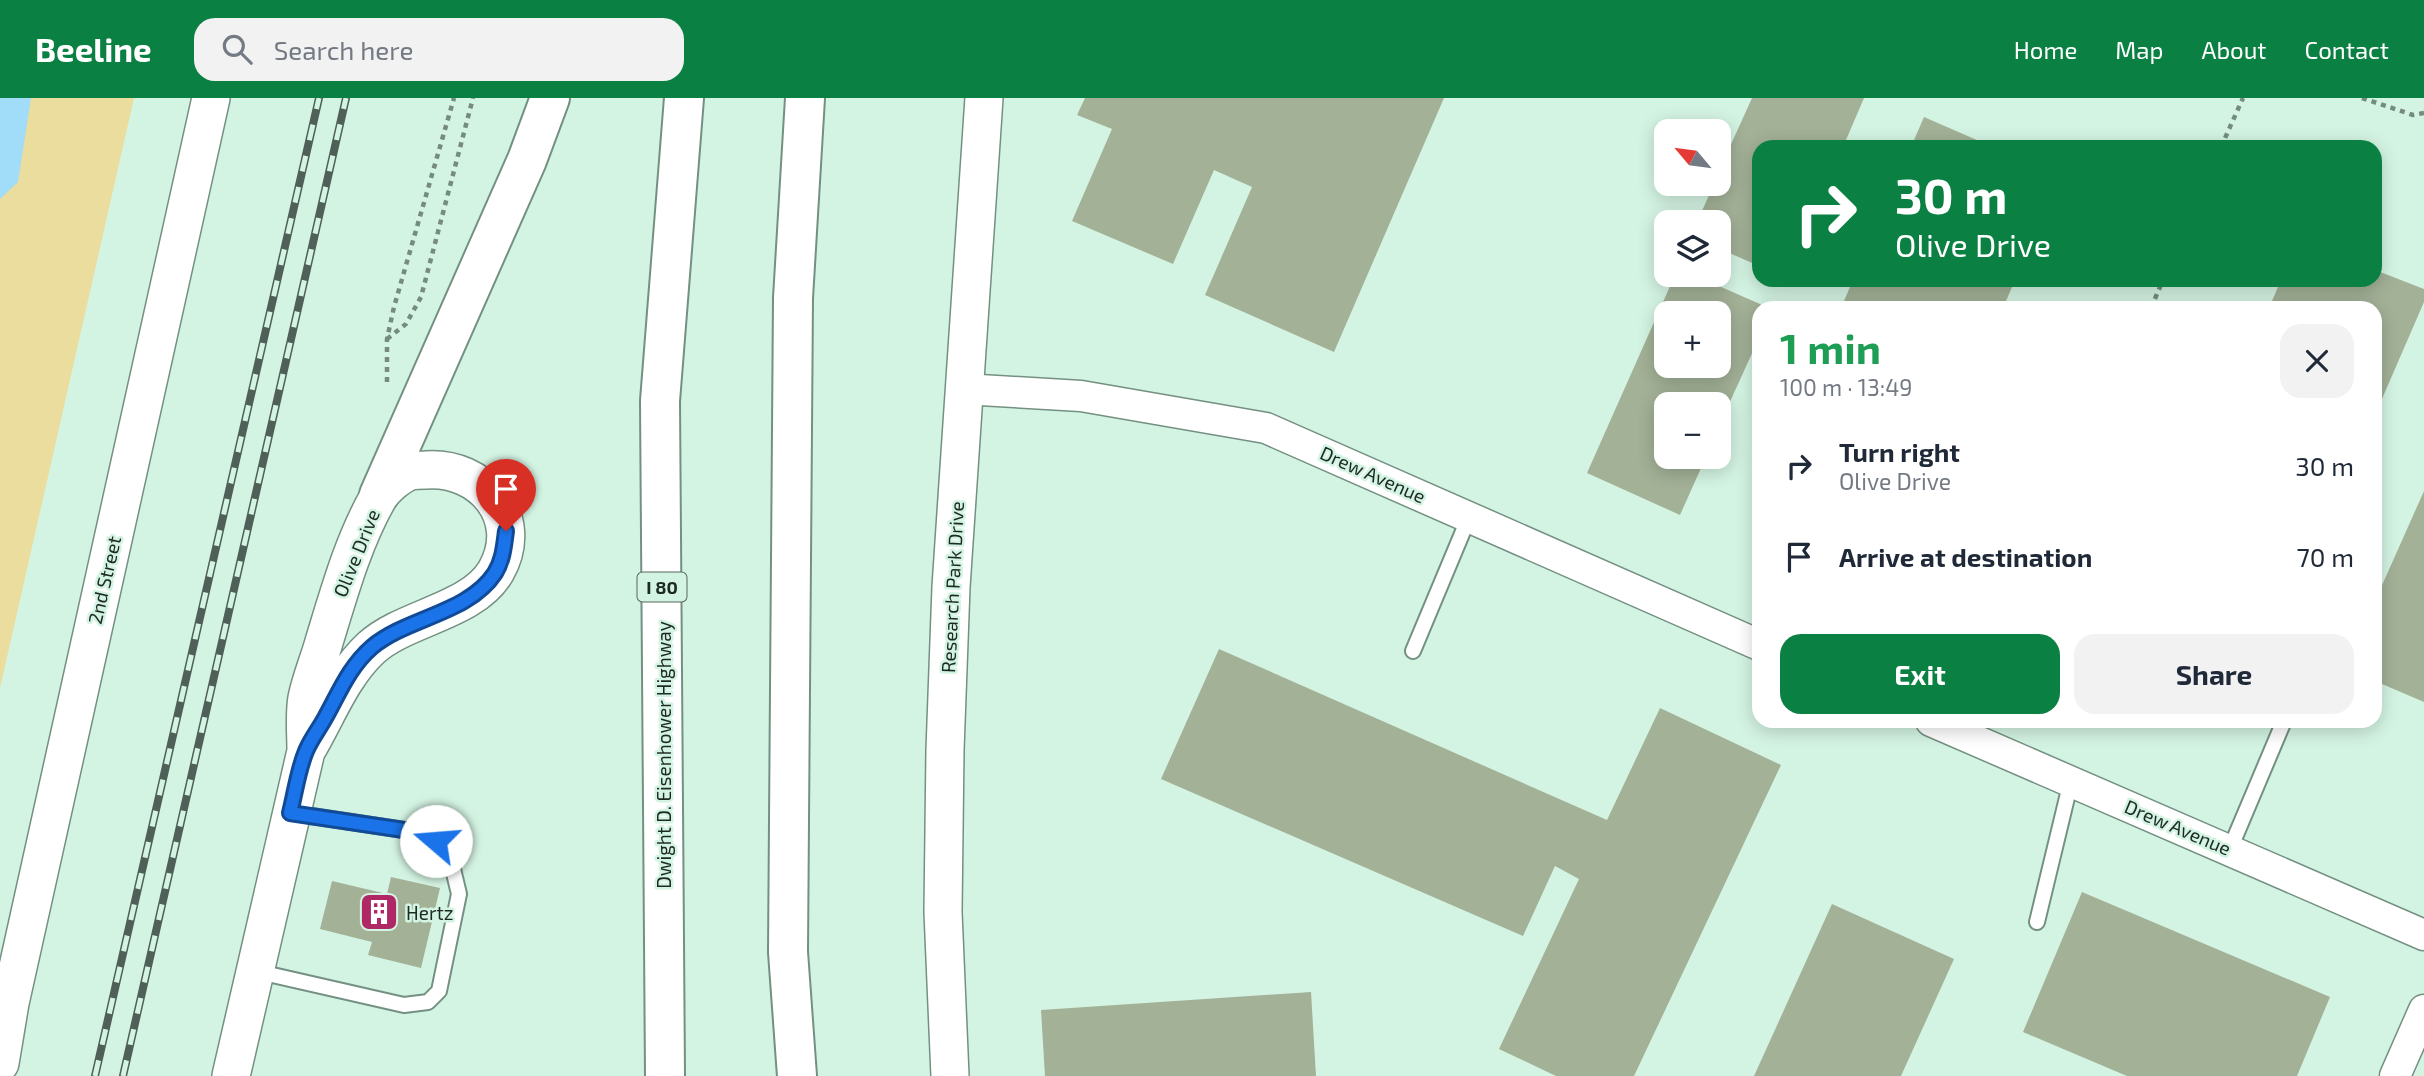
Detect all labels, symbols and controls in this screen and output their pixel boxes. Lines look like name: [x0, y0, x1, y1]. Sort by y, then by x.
search box: [194, 18, 684, 81]
text: Beeline: [35, 29, 152, 69]
icon: search: [218, 30, 256, 68]
text: Search here: [274, 34, 413, 65]
text: Home: [2014, 35, 2077, 64]
text: Map: [2115, 35, 2163, 64]
text: About: [2201, 35, 2267, 64]
text: Contact: [2305, 35, 2389, 64]
north arrow: [1654, 119, 1731, 196]
map controls: [1654, 119, 1731, 469]
text: 30 m: [1895, 165, 2007, 224]
icon: right: [1780, 168, 1871, 259]
button: layers: [1654, 210, 1731, 287]
text: Olive Drive: [1895, 225, 2051, 263]
button: +: [1654, 301, 1731, 378]
text: 1 min: [1780, 322, 1881, 372]
button: close: [2280, 324, 2354, 398]
text: 100 m · 13:49: [1780, 373, 1913, 401]
button: −: [1654, 392, 1731, 469]
text: Turn right: [1839, 436, 1960, 467]
street label: Drew Avenue: [1317, 441, 1429, 507]
icon: right: [1780, 447, 1818, 485]
text: 30 m: [2295, 450, 2354, 481]
pin: [476, 459, 536, 531]
text: Olive Drive: [1839, 467, 1951, 495]
icon: arrive: [487, 470, 525, 508]
street label: Research Park Drive: [936, 500, 968, 674]
street label: Olive Drive: [328, 506, 384, 600]
street label: 2nd Street: [83, 534, 125, 626]
icon: arrive: [1780, 538, 1818, 576]
text: Arrive at destination: [1839, 541, 2092, 572]
text: 70 m: [2296, 541, 2354, 572]
road number: I 80: [638, 573, 686, 602]
street label: Dwight D. Eisenhower Highway: [652, 621, 675, 889]
button: Exit: [1780, 634, 2060, 714]
button: Share: [2074, 634, 2354, 714]
street label: Drew Avenue: [2122, 794, 2234, 860]
position arrow: [399, 804, 473, 878]
building icon: Hertz: [358, 891, 400, 933]
place label: Hertz: [406, 901, 453, 924]

